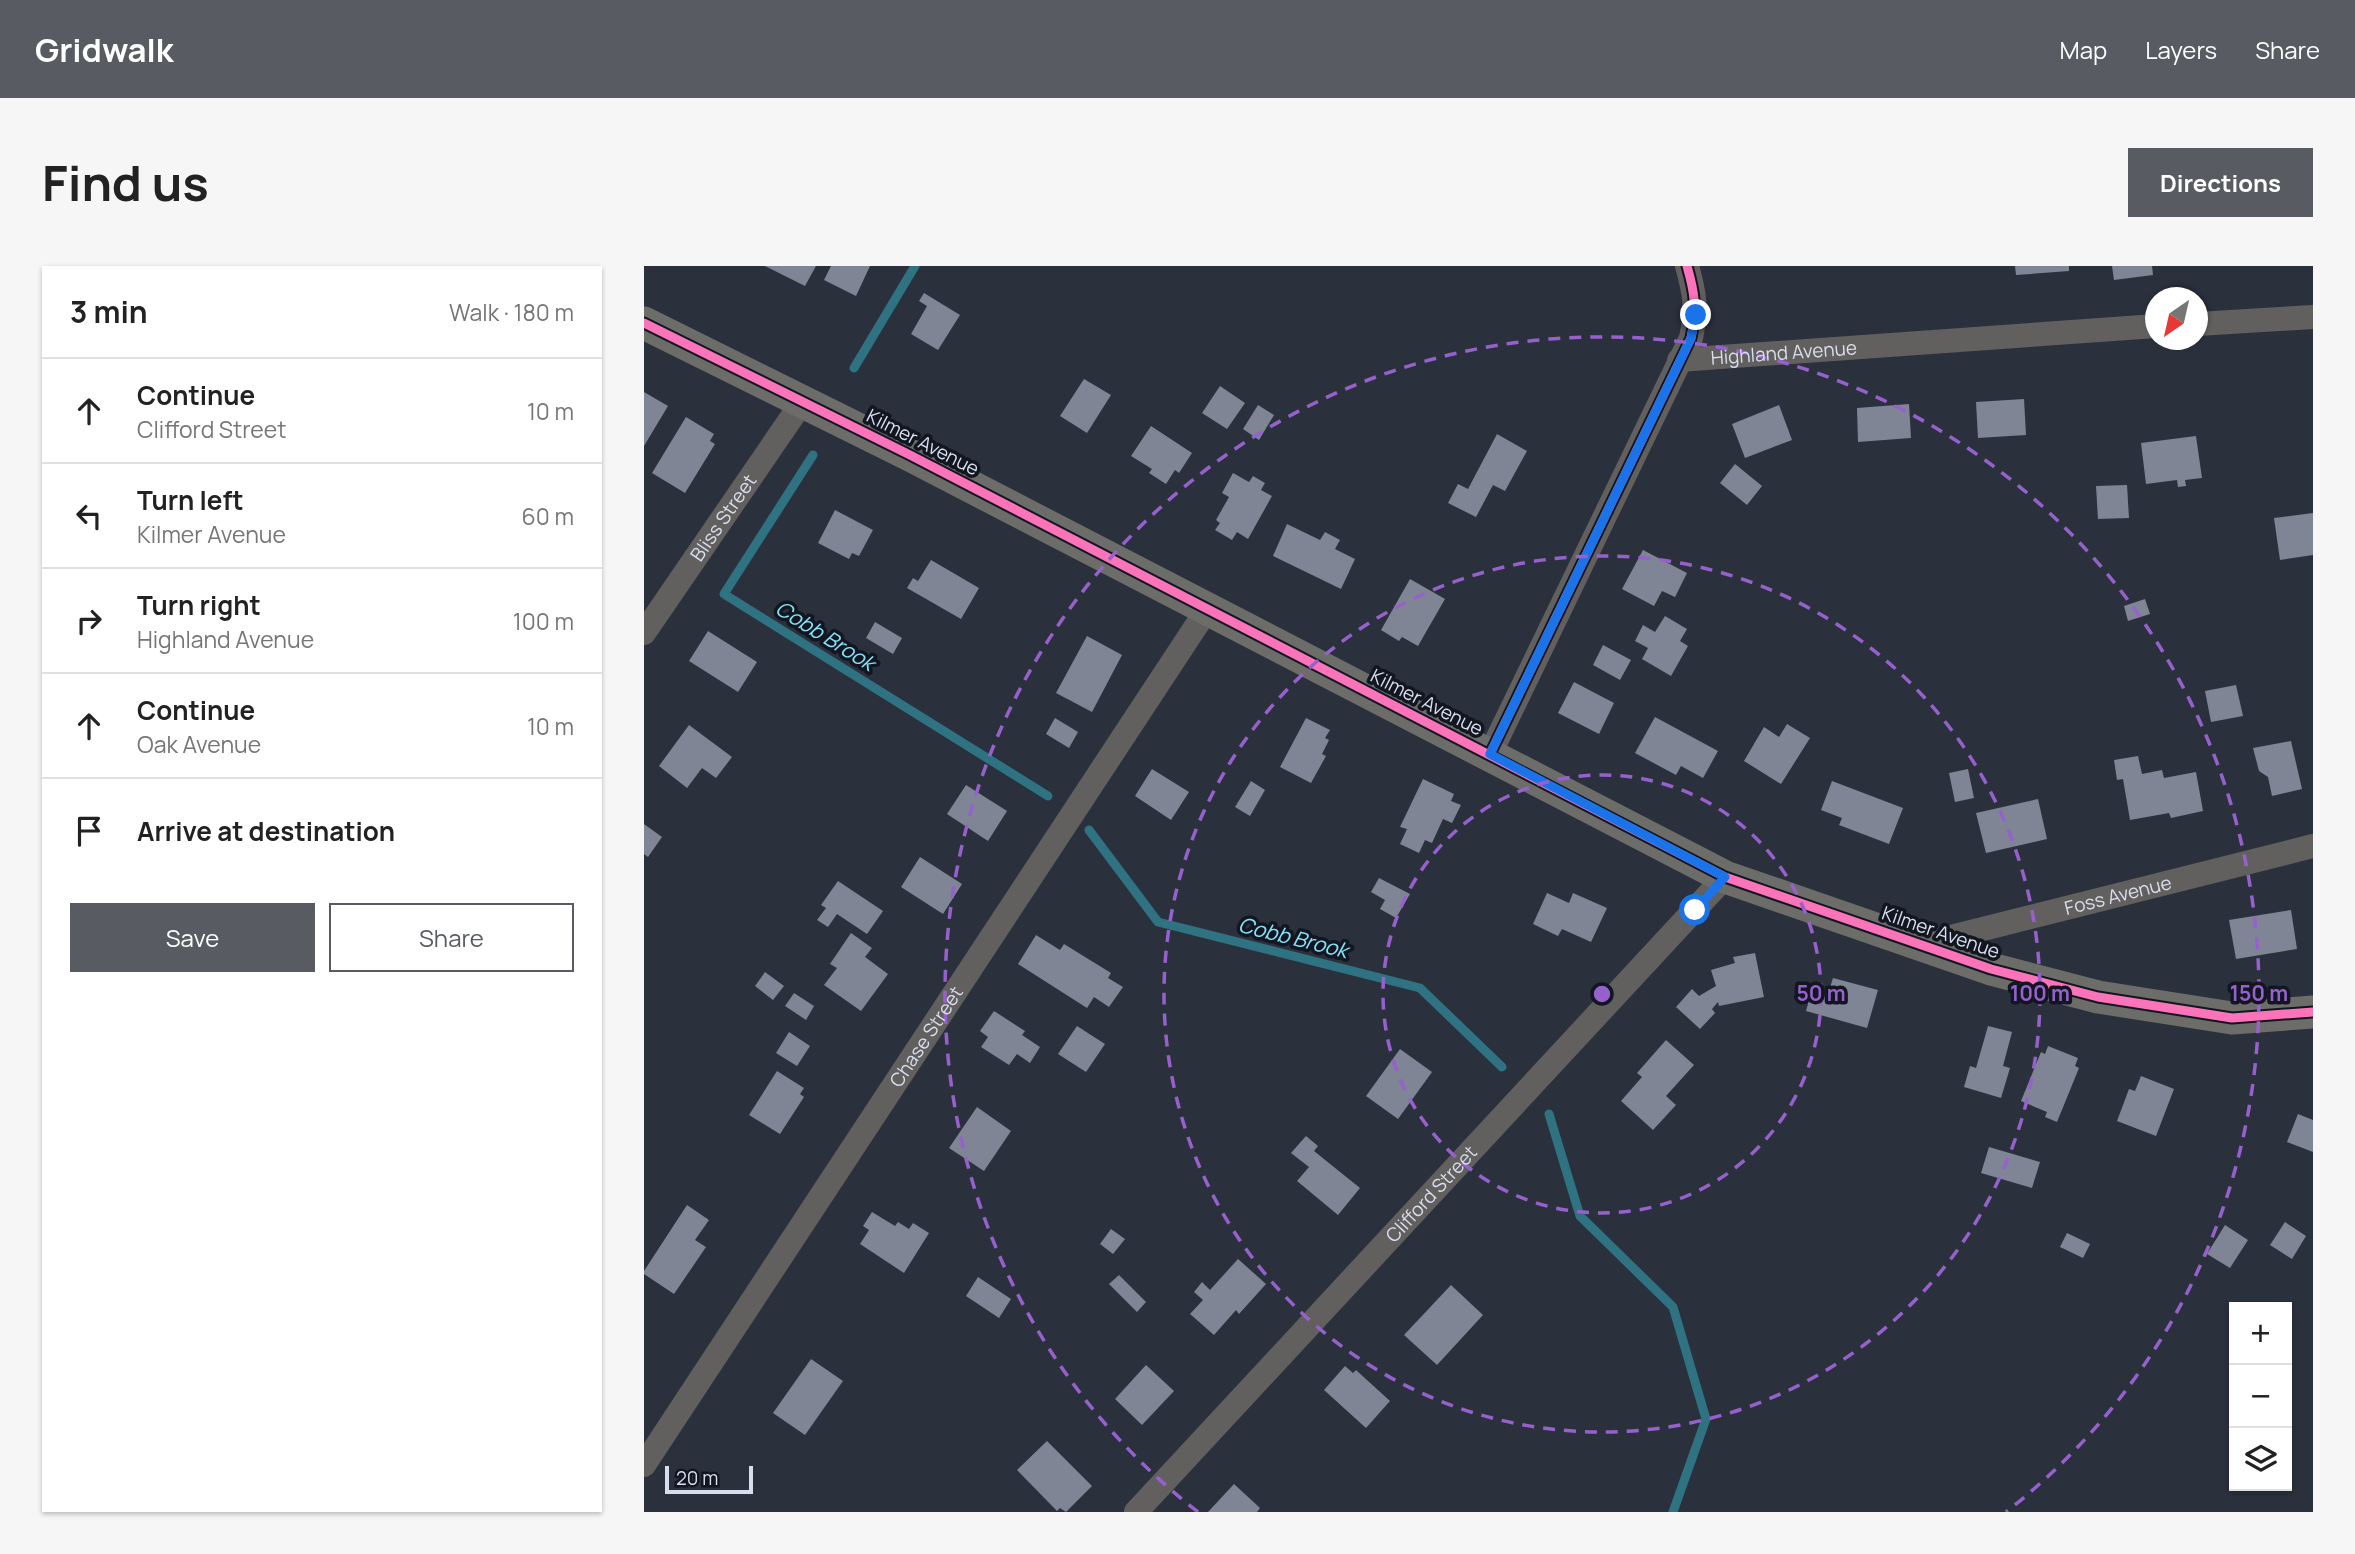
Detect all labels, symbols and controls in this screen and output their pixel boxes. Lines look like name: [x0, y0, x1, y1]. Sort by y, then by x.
text: Gridwalk: [35, 27, 173, 72]
text: Map: [2060, 33, 2107, 66]
text: Layers: [2145, 33, 2217, 66]
text: Share: [2255, 33, 2320, 66]
button: Directions: [2128, 148, 2313, 217]
text: Find us: [42, 149, 209, 216]
north arrow: [2145, 287, 2208, 350]
text: 3 min: [70, 291, 148, 332]
text: Walk · 180 m: [449, 296, 574, 328]
route end: [1680, 299, 1711, 330]
street label: Highland Avenue: [1710, 334, 1858, 371]
text: Continue: [137, 377, 255, 413]
icon: ahead: [70, 392, 108, 430]
text: 10 m: [527, 395, 574, 427]
street label: Kilmer Avenue: [862, 402, 984, 482]
text: Clifford Street: [137, 413, 286, 445]
street label: Bliss Street: [684, 469, 762, 566]
text: Turn left: [137, 482, 244, 518]
icon: left: [70, 497, 108, 535]
text: 60 m: [522, 500, 574, 532]
text: Kilmer Avenue: [137, 518, 286, 550]
text: Turn right: [137, 587, 261, 623]
water label: Cobb Brook: [771, 594, 883, 678]
icon: right: [70, 602, 108, 640]
text: 100 m: [513, 605, 574, 637]
text: Highland Avenue: [137, 623, 314, 655]
street label: Kilmer Avenue: [1366, 662, 1488, 742]
text: Continue: [137, 692, 255, 728]
icon: ahead: [70, 707, 108, 745]
text: 10 m: [527, 710, 574, 742]
text: Oak Avenue: [137, 728, 261, 760]
icon: arrive: [70, 812, 108, 850]
text: Arrive at destination: [137, 813, 395, 849]
street label: Foss Avenue: [2062, 869, 2174, 921]
route start: [1679, 894, 1710, 925]
street label: Kilmer Avenue: [1879, 900, 2003, 964]
button: Save: [70, 903, 315, 972]
button: Share: [329, 903, 574, 972]
water label: Cobb Brook: [1236, 910, 1353, 965]
text: 50 m: [1796, 979, 1846, 1007]
text: 100 m: [2010, 979, 2070, 1007]
text: 150 m: [2230, 979, 2288, 1007]
street label: Chase Street: [883, 981, 969, 1092]
centre of rings: [1590, 982, 1614, 1006]
street label: Clifford Street: [1380, 1140, 1483, 1248]
map controls: [2229, 1302, 2292, 1491]
button: +: [2229, 1302, 2292, 1365]
button: −: [2229, 1365, 2292, 1428]
button: layers: [2229, 1428, 2292, 1491]
scale bar: [665, 1463, 752, 1495]
text: 20 m: [676, 1465, 718, 1491]

